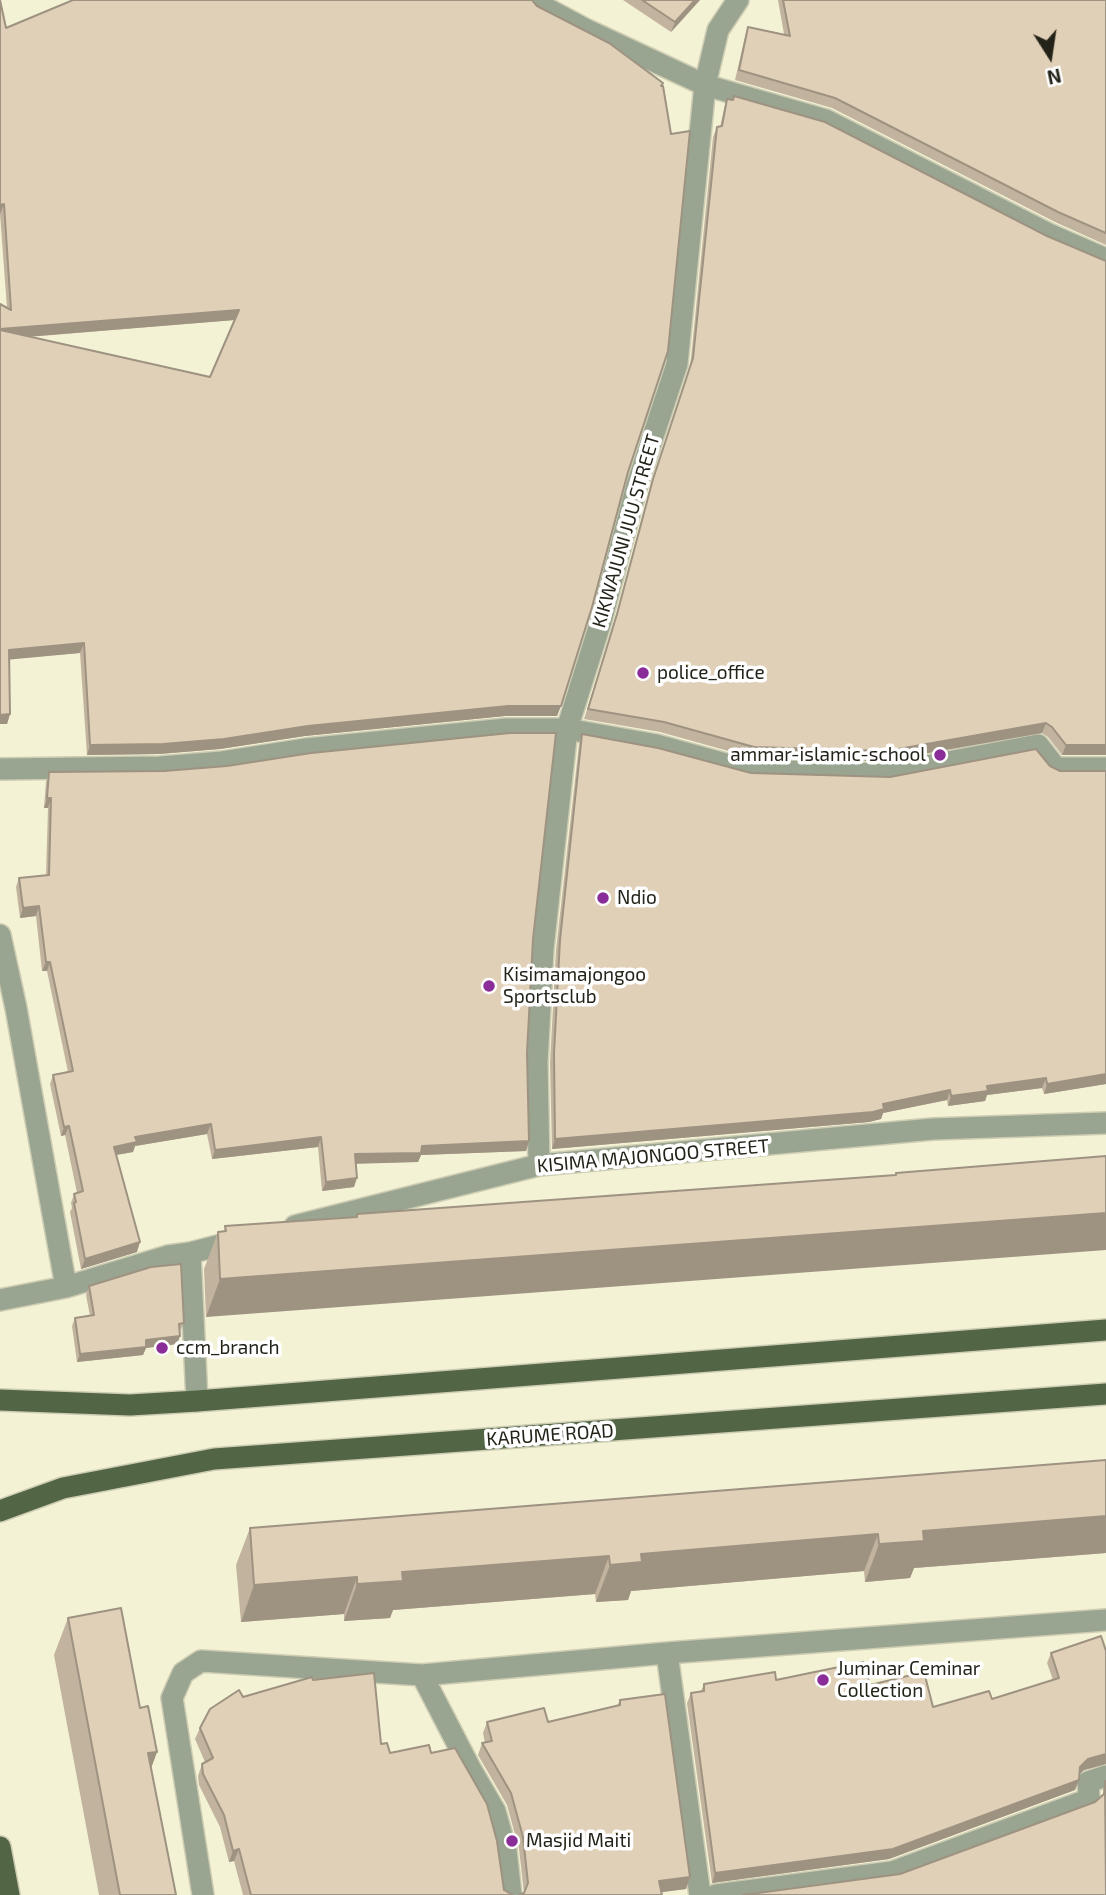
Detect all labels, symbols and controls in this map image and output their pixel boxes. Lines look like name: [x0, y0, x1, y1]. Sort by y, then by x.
north arrow: [1015, 21, 1085, 91]
text: N: [1045, 64, 1064, 90]
street label: KIKWAJUNI JUU STREET: [587, 432, 665, 630]
place label: police_office: [657, 662, 765, 684]
marker: police_office: [635, 665, 651, 681]
place label: ammar-islamic-school: [730, 744, 926, 766]
marker: ammar-islamic-school: [932, 747, 948, 763]
place label: Ndio: [617, 887, 657, 909]
marker: Ndio: [595, 890, 611, 906]
place label: Kisimamajongoo Sportsclub: [503, 964, 646, 1008]
marker: Kisimamajongoo Sportsclub: [481, 978, 497, 994]
street label: KISIMA MAJONGOO STREET: [536, 1134, 770, 1178]
place label: ccm_branch: [176, 1337, 280, 1359]
marker: ccm_branch: [154, 1340, 170, 1356]
street label: KARUME ROAD: [485, 1419, 615, 1451]
place label: Juminar Ceminar Collection: [837, 1658, 980, 1702]
marker: Juminar Ceminar Collection: [815, 1672, 831, 1688]
place label: Masjid Maiti: [526, 1830, 631, 1852]
marker: Masjid Maiti: [504, 1833, 520, 1849]

